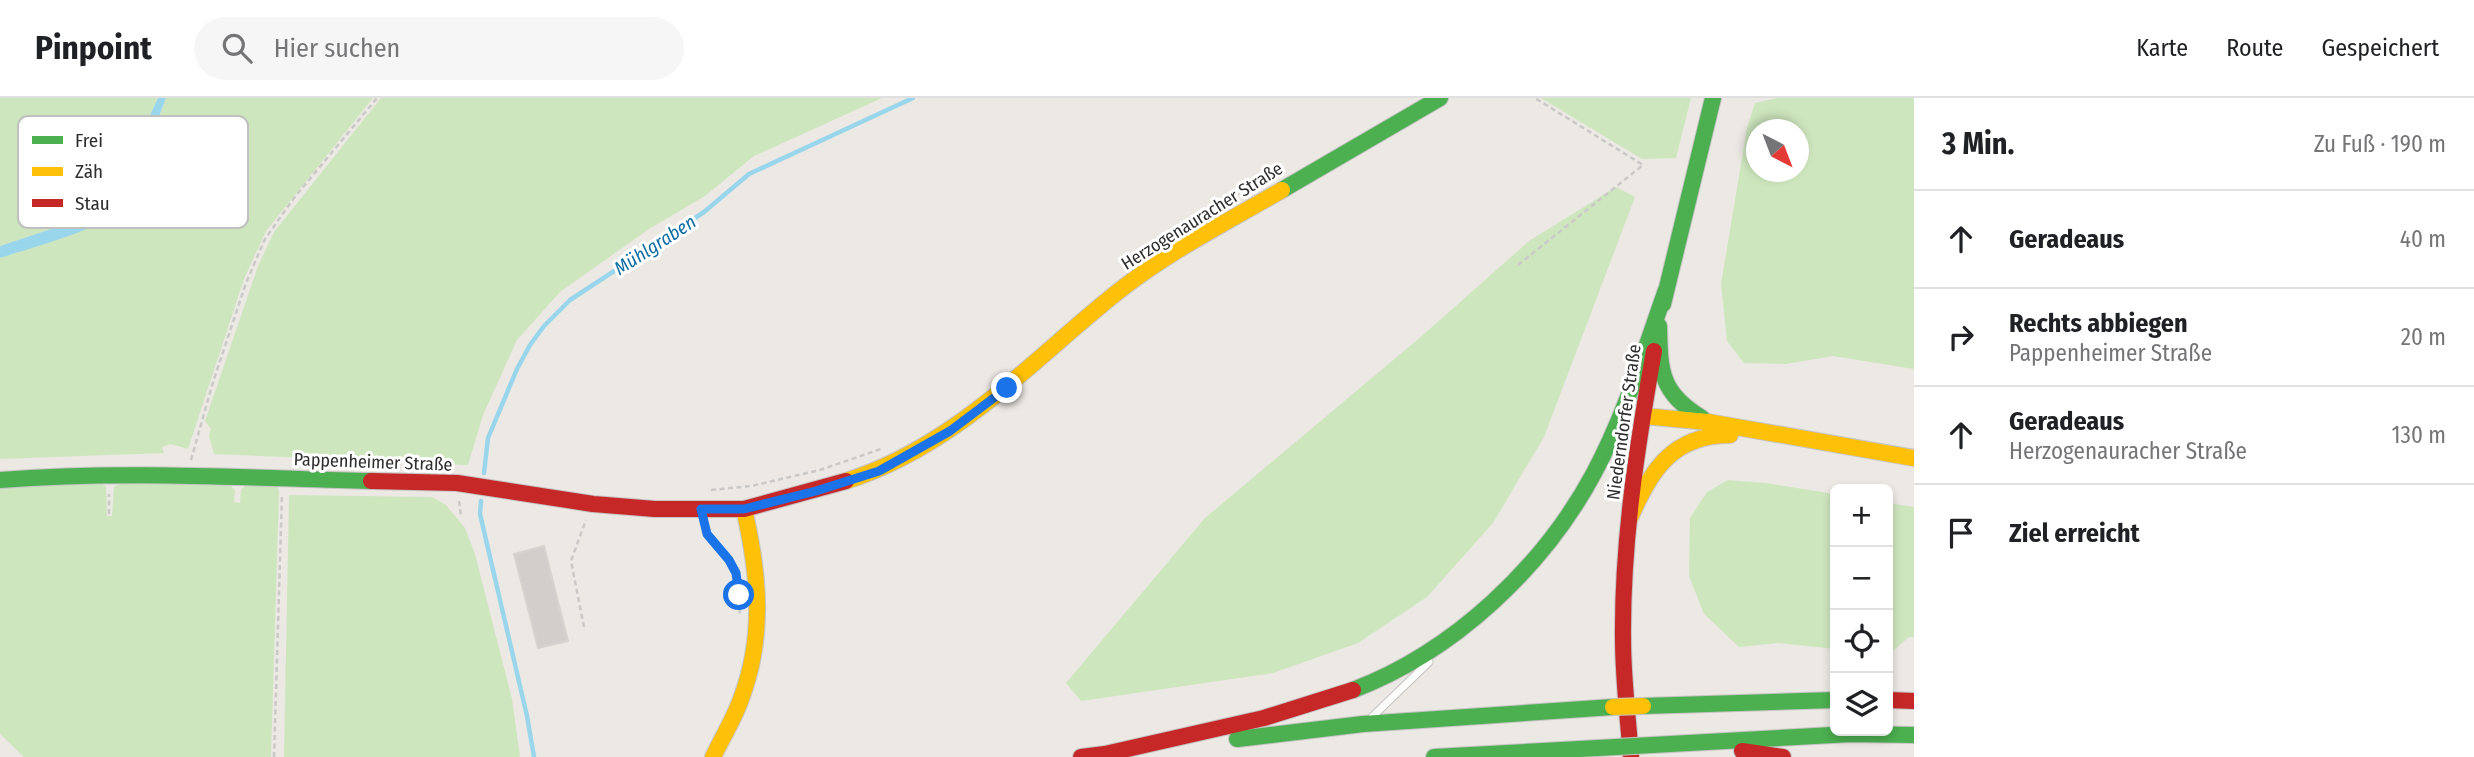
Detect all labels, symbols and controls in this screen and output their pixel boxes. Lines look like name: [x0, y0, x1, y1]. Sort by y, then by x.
search box: [194, 17, 684, 80]
text: Pinpoint: [35, 28, 152, 68]
icon: search: [218, 29, 256, 67]
text: Hier suchen: [274, 33, 400, 64]
text: Karte: [2136, 34, 2188, 62]
text: Route: [2226, 34, 2283, 62]
text: Gespeichert: [2321, 34, 2439, 62]
legend: [18, 116, 248, 228]
north arrow: [1746, 119, 1809, 182]
text: 3 Min.: [1942, 126, 2014, 162]
text: Frei: [75, 129, 103, 152]
text: Zu Fuß · 190 m: [2314, 130, 2446, 158]
street label: Herzogenauracher Straße: [1117, 157, 1287, 275]
text: Zäh: [75, 160, 103, 183]
text: Stau: [75, 192, 110, 215]
water label: Mühlgraben: [610, 210, 700, 280]
icon: ahead: [1942, 220, 1980, 258]
text: Geradeaus: [2009, 224, 2124, 255]
text: 40 m: [2400, 225, 2446, 253]
text: Rechts abbiegen: [2009, 308, 2188, 339]
icon: right: [1942, 318, 1980, 356]
text: 20 m: [2401, 323, 2446, 351]
text: Pappenheimer Straße: [2009, 339, 2212, 367]
street label: Niederndorfer Straße: [1602, 343, 1646, 501]
route end: [991, 372, 1022, 403]
text: Geradeaus: [2009, 406, 2124, 437]
icon: ahead: [1942, 416, 1980, 454]
text: 130 m: [2392, 421, 2446, 449]
text: Herzogenauracher Straße: [2009, 437, 2247, 465]
street label: Pappenheimer Straße: [293, 448, 453, 476]
map controls: [1830, 484, 1893, 736]
button: +: [1830, 484, 1893, 547]
icon: arrive: [1942, 514, 1980, 552]
text: Ziel erreicht: [2009, 518, 2140, 549]
button: −: [1830, 547, 1893, 610]
route start: [723, 579, 754, 610]
button: locate: [1830, 610, 1893, 673]
button: layers: [1830, 673, 1893, 736]

